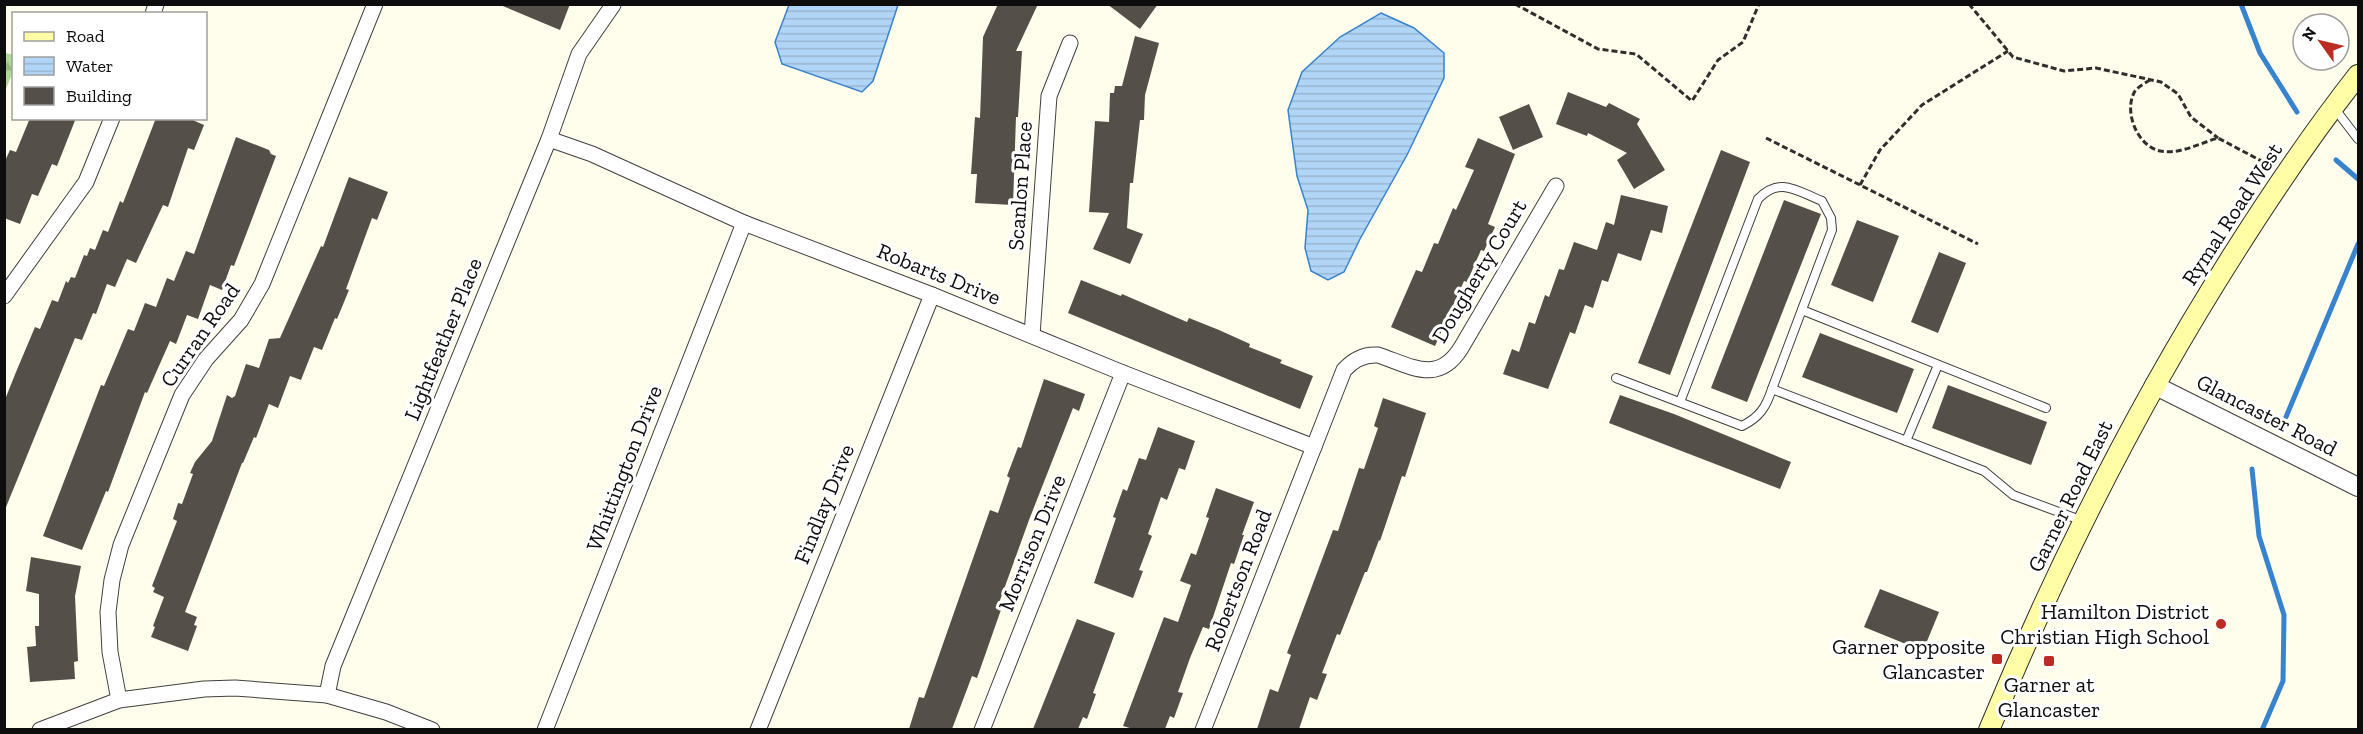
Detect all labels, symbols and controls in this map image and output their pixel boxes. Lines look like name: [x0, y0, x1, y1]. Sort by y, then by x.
legend: [12, 12, 207, 120]
north arrow: [2291, 12, 2351, 72]
text: N: [2298, 24, 2320, 44]
text: Road: [66, 25, 105, 47]
text: Water: [66, 55, 113, 77]
text: Building: [66, 85, 132, 107]
street label: Scanlon Place: [1002, 120, 1038, 252]
street label: Rymal Road West: [2176, 137, 2289, 290]
street label: Dougherty Court: [1426, 194, 1533, 347]
street label: Robarts Drive: [873, 237, 1005, 311]
street label: Lightfeather Place: [398, 254, 488, 424]
street label: Curran Road: [154, 278, 246, 392]
street label: Glancaster Road: [2192, 368, 2342, 462]
street label: Whittington Drive: [580, 381, 668, 555]
street label: Garner Road East: [2022, 415, 2119, 576]
street label: Findlay Drive: [788, 440, 860, 568]
street label: Morrison Drive: [992, 471, 1072, 615]
street label: Robertson Road: [1199, 505, 1277, 655]
place label: Hamilton District Christian High School: [2000, 598, 2210, 650]
marker: Hamilton District Christian High School: [2214, 617, 2228, 631]
place label: Garner opposite Glancaster: [1832, 633, 1985, 685]
marker: Garner opposite Glancaster: [1990, 652, 2004, 666]
marker: Garner at Glancaster: [2042, 654, 2056, 668]
place label: Garner at Glancaster: [1998, 671, 2100, 723]

